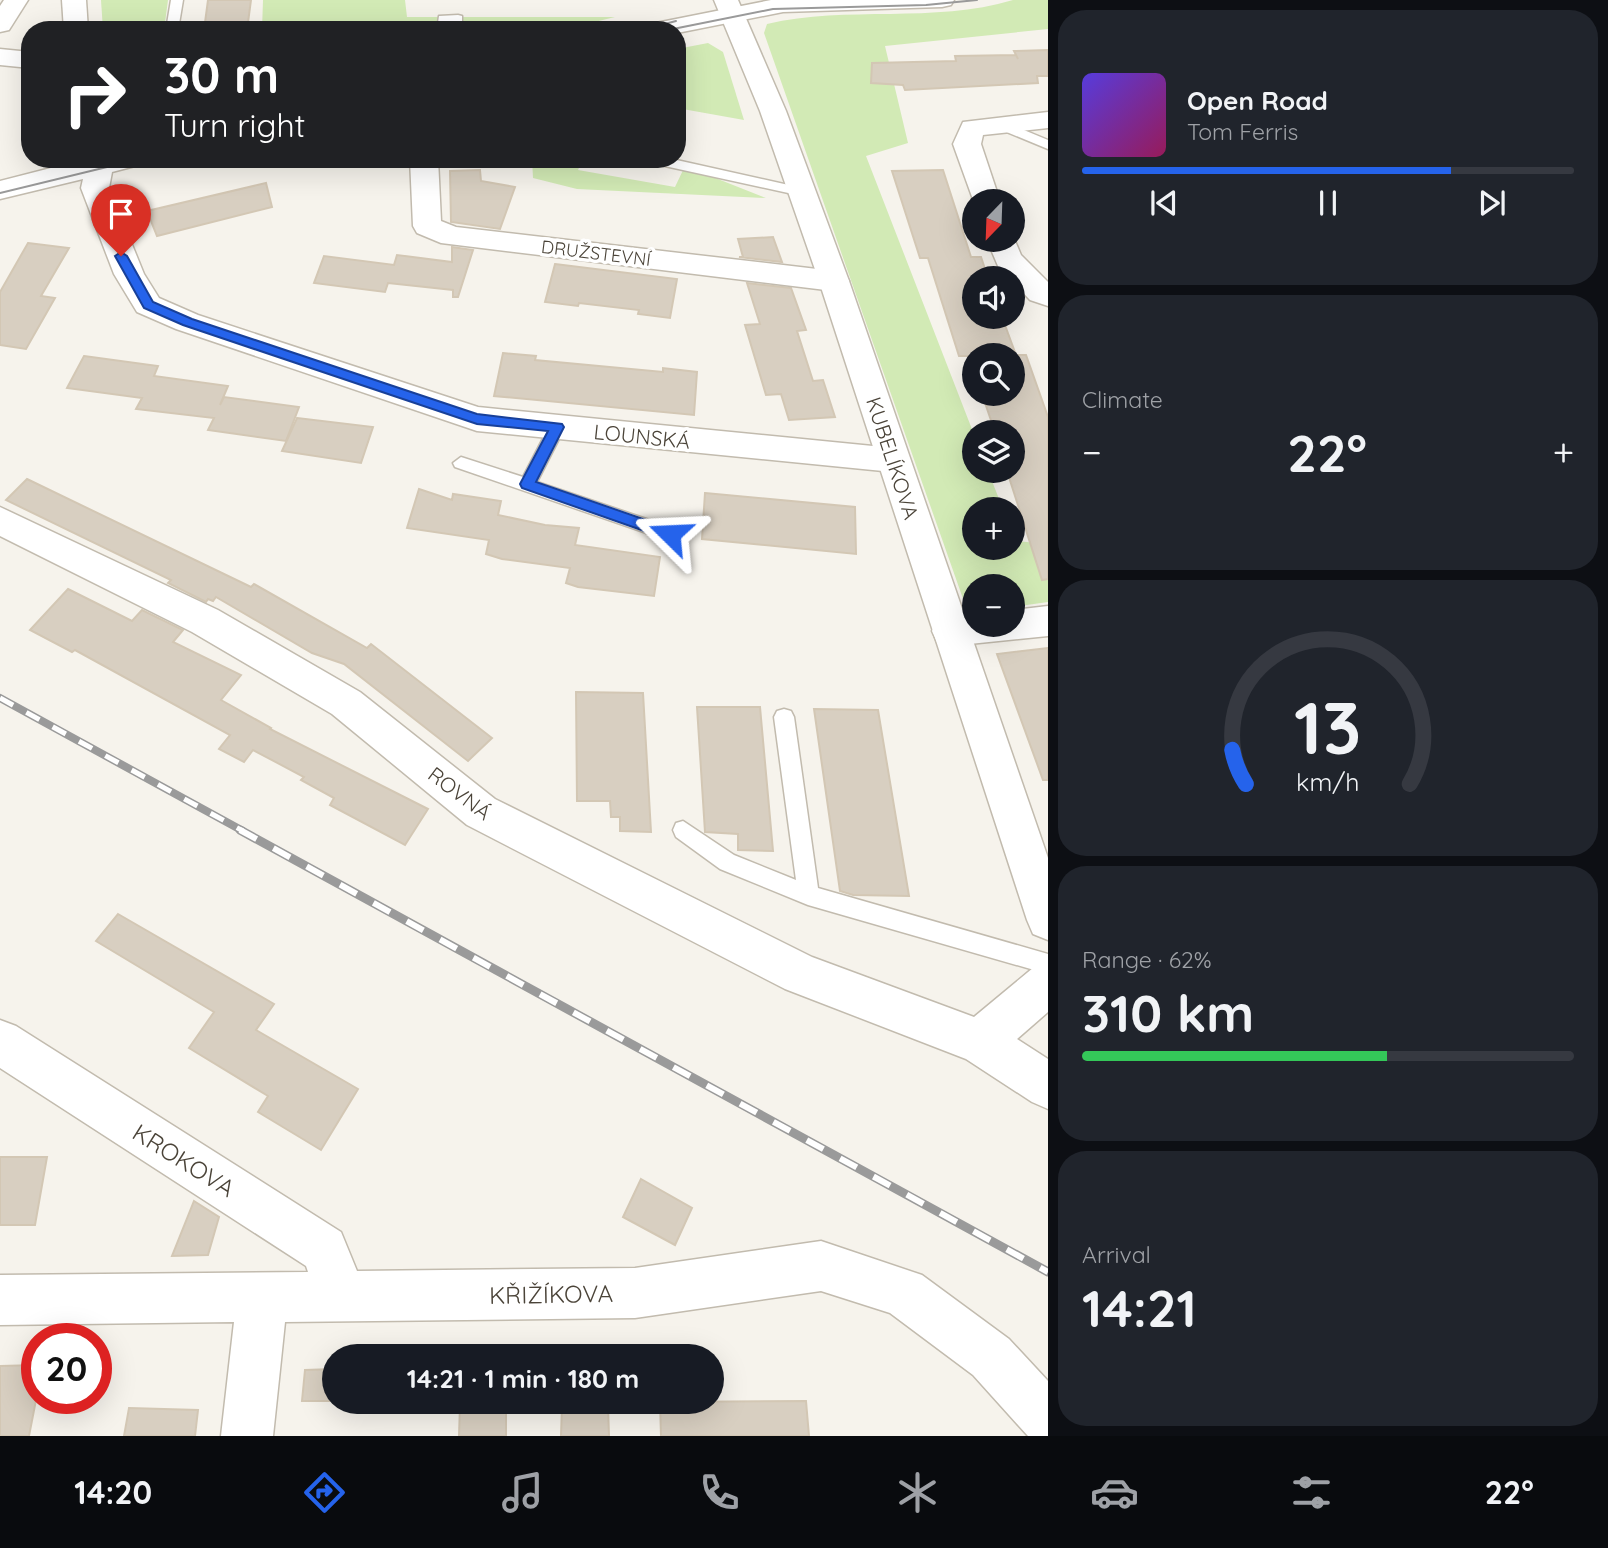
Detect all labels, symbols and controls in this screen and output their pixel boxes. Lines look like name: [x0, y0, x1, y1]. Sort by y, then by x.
text: 30 m: [164, 44, 279, 105]
icon: right: [49, 49, 140, 140]
text: Open Road: [1187, 84, 1328, 117]
text: Turn right: [164, 105, 305, 145]
text: Tom Ferris: [1187, 117, 1298, 146]
pin: [91, 184, 151, 256]
icon: previous: [1145, 184, 1183, 222]
icon: pause: [1309, 184, 1347, 222]
icon: next: [1473, 184, 1511, 222]
north arrow: [962, 189, 1026, 252]
map controls: [962, 189, 1025, 637]
icon: arrive: [102, 195, 140, 233]
street label: DRUŽSTEVNÍ: [540, 235, 653, 271]
button: sound: [962, 266, 1025, 329]
button: search: [962, 343, 1025, 406]
text: Climate: [1082, 385, 1163, 414]
street label: KUBELÍKOVA: [861, 394, 925, 522]
street label: LOUNSKÁ: [592, 418, 692, 454]
button: layers: [962, 420, 1025, 483]
text: 22°: [1287, 420, 1367, 485]
text: −: [1082, 428, 1102, 476]
text: +: [1553, 428, 1574, 476]
position arrow: [633, 497, 707, 571]
button: +: [962, 497, 1025, 560]
button: −: [962, 574, 1025, 637]
text: 13: [1294, 681, 1362, 772]
street label: ROVNÁ: [423, 761, 497, 825]
text: km/h: [1296, 766, 1360, 797]
text: Range · 62%: [1082, 945, 1212, 974]
text: 310 km: [1082, 980, 1254, 1045]
street label: KROKOVA: [127, 1117, 241, 1203]
text: Arrival: [1082, 1240, 1151, 1269]
text: 14:21: [1082, 1275, 1197, 1340]
street label: KŘIŽÍKOVA: [489, 1278, 613, 1310]
speed limit sign: 20: [21, 1323, 112, 1414]
text: 14:21 · 1 min · 180 m: [407, 1362, 639, 1395]
icon: directions: [300, 1468, 349, 1517]
icon: music: [498, 1468, 547, 1517]
icon: phone: [695, 1468, 744, 1517]
icon: climate: [893, 1468, 942, 1517]
icon: car: [1090, 1468, 1139, 1517]
icon: filters: [1287, 1468, 1336, 1517]
text: 14:20: [74, 1472, 152, 1512]
text: 22°: [1485, 1472, 1534, 1512]

